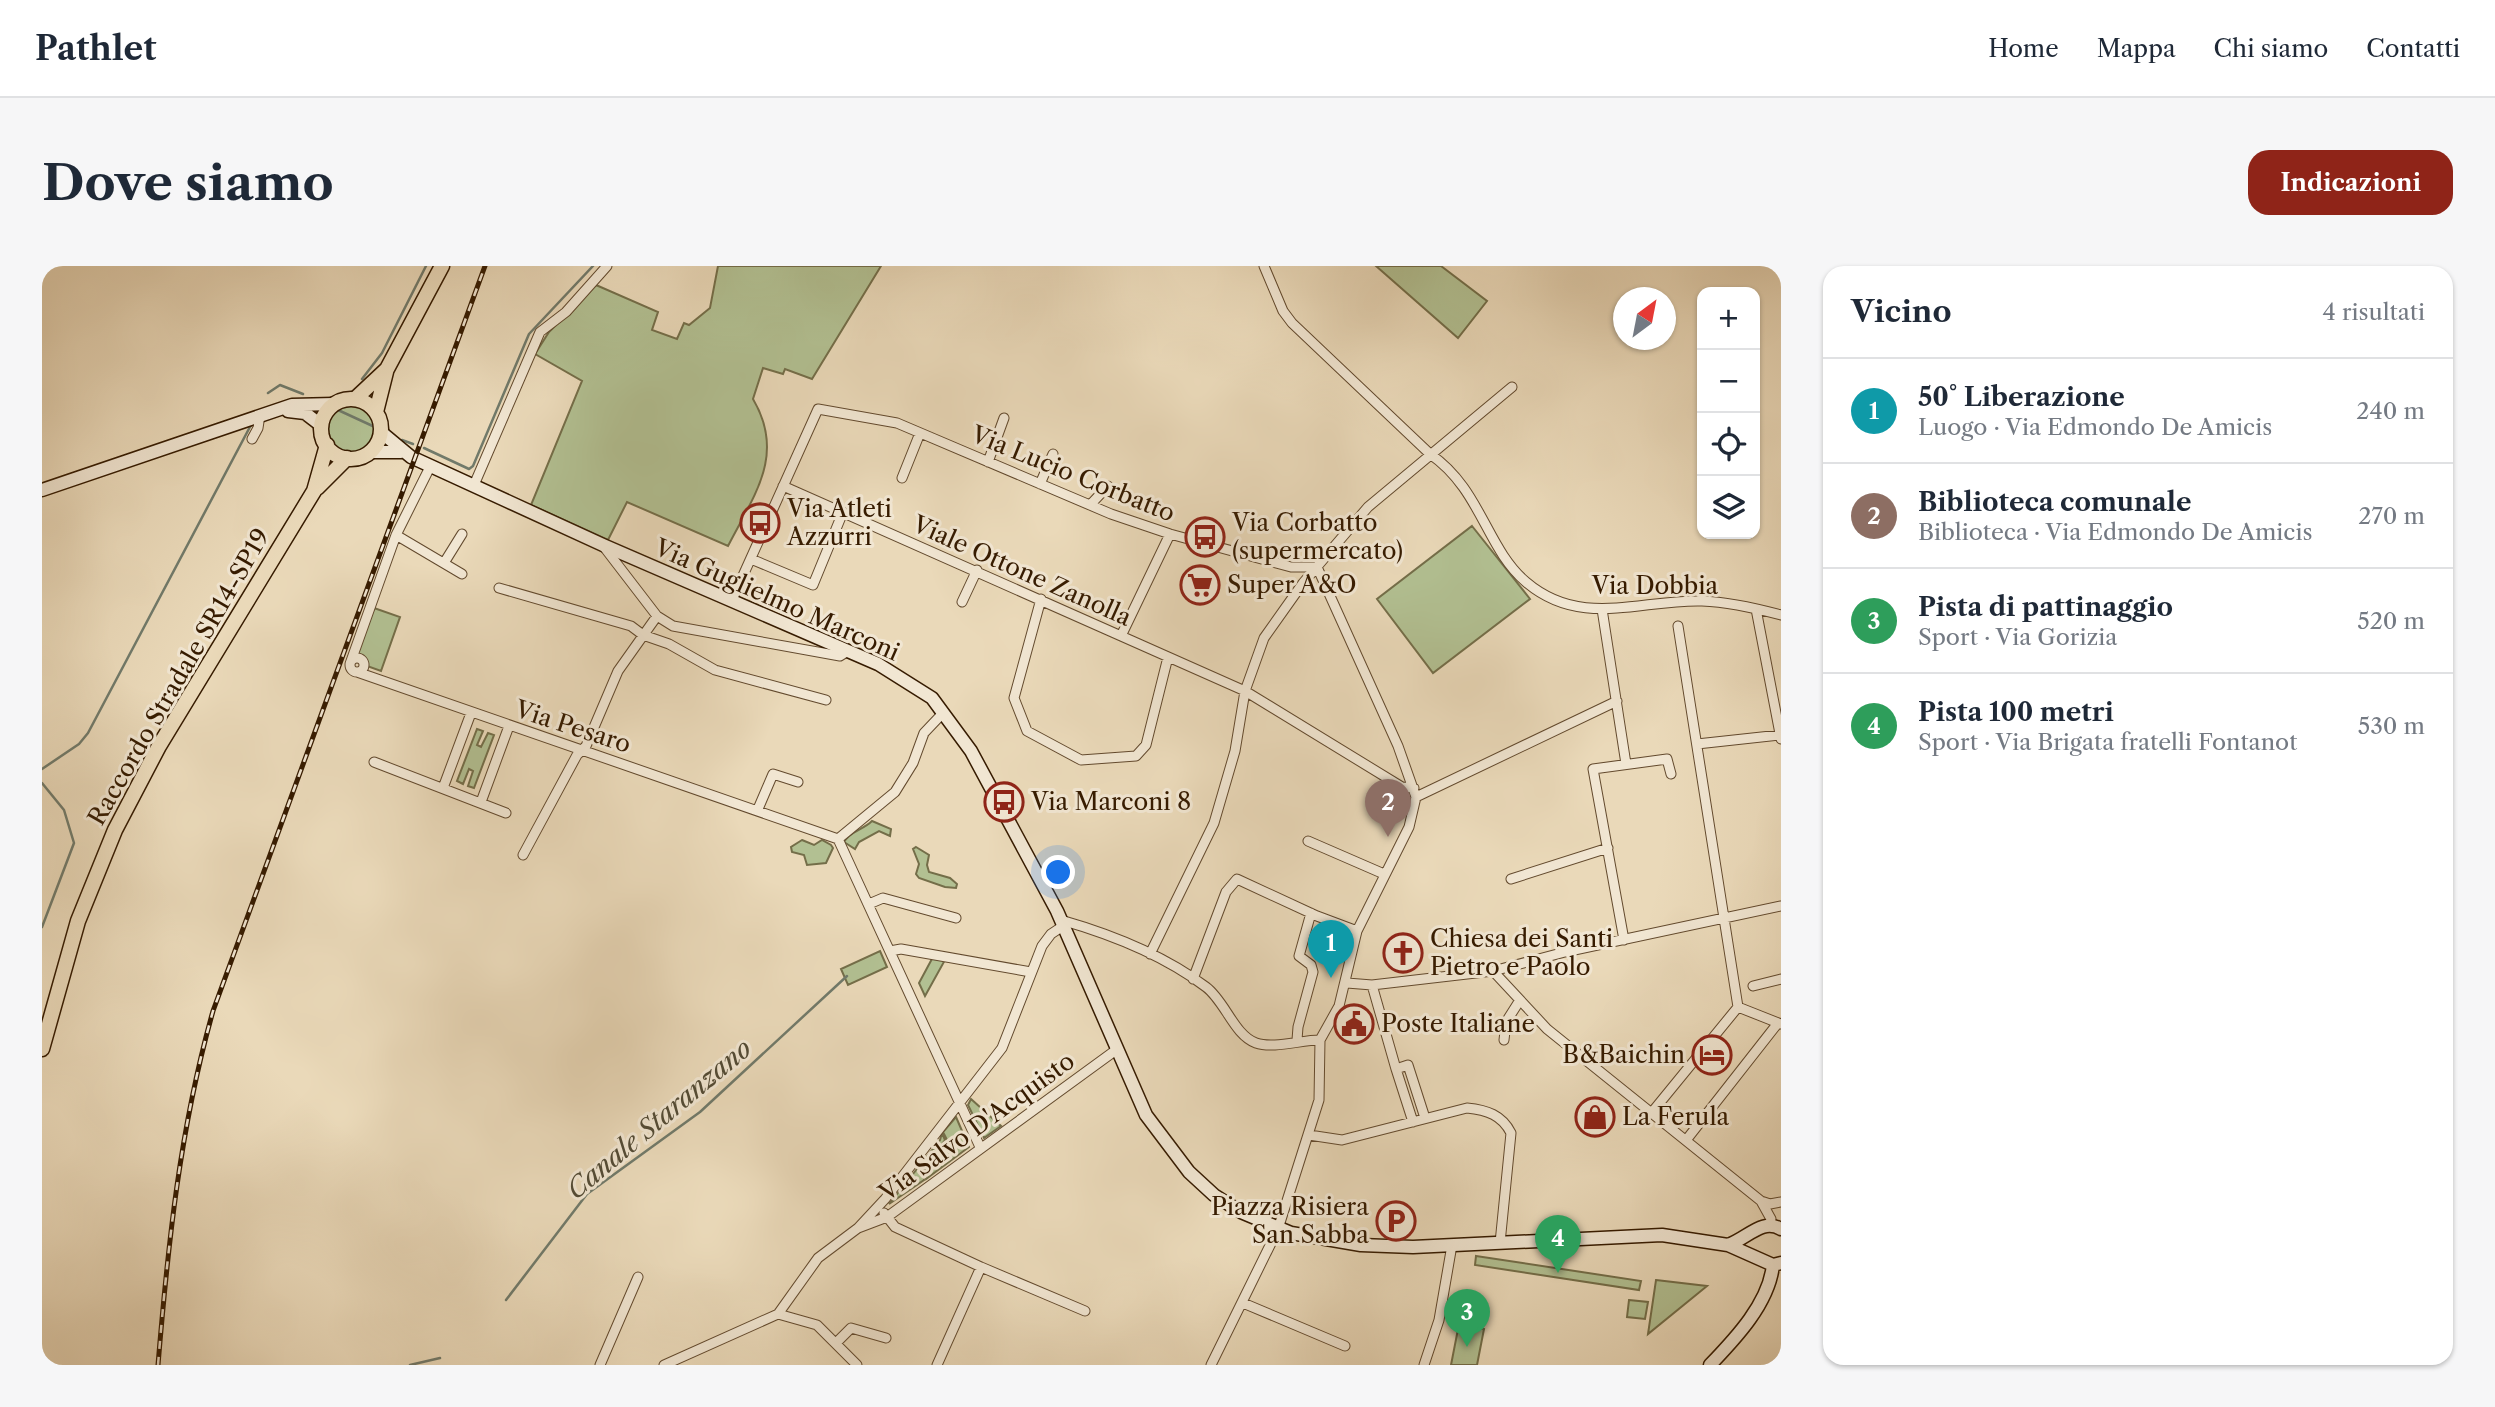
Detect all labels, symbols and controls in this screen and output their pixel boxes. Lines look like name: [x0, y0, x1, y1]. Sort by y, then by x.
text: Pathlet: [35, 28, 157, 69]
text: Home: [1988, 34, 2059, 63]
text: Mappa: [2097, 34, 2176, 63]
text: Chi siamo: [2214, 34, 2328, 63]
text: Contatti: [2366, 34, 2460, 63]
button: Indicazioni: [2248, 150, 2453, 215]
text: Dove siamo: [42, 152, 334, 213]
north arrow: [1613, 287, 1676, 350]
map controls: [1697, 287, 1760, 539]
button: +: [1697, 287, 1760, 350]
text: Vicino: [1851, 293, 1951, 330]
text: 4 risultati: [2322, 298, 2425, 326]
button: −: [1697, 350, 1760, 413]
text: 50° Liberazione: [1918, 381, 2125, 413]
text: 1: [1869, 397, 1879, 425]
text: 240 m: [2356, 397, 2425, 425]
button: locate: [1697, 413, 1760, 476]
text: Luogo · Via Edmondo De Amicis: [1918, 413, 2272, 441]
street label: Via Lucio Corbatto: [966, 419, 1179, 528]
button: layers: [1697, 476, 1760, 539]
text: Biblioteca comunale: [1918, 486, 2192, 518]
place label: Via Atleti Azzurri: [786, 494, 892, 551]
bus stop icon: Via Atleti Azzurri: [739, 502, 781, 544]
text: 2: [1867, 502, 1881, 530]
text: 270 m: [2358, 502, 2425, 530]
place label: Via Corbatto (supermercato): [1231, 508, 1403, 565]
street label: Viale Ottone Zanolla: [907, 509, 1136, 632]
bus stop icon: Via Corbatto (supermercato): [1184, 516, 1226, 558]
text: Biblioteca · Via Edmondo De Amicis: [1918, 518, 2312, 546]
street label: Raccordo Stradale SR14-SP19: [82, 523, 276, 830]
street label: Via Guglielmo Marconi: [649, 532, 904, 667]
supermarket icon: Super A&O: [1179, 564, 1221, 606]
place label: Super A&O: [1227, 570, 1357, 599]
street label: Via Dobbia: [1591, 571, 1719, 600]
text: Pista di pattinaggio: [1918, 591, 2173, 623]
text: 3: [1868, 607, 1881, 635]
text: 520 m: [2357, 607, 2425, 635]
text: Sport · Via Gorizia: [1918, 623, 2118, 651]
street label: Via Pesaro: [511, 694, 635, 759]
text: Pista 100 metri: [1918, 696, 2114, 728]
text: 4: [1867, 712, 1881, 740]
text: 530 m: [2358, 712, 2425, 740]
text: Sport · Via Brigata fratelli Fontanot: [1918, 728, 2297, 756]
pin: 2: [1365, 779, 1411, 837]
bus stop icon: Via Marconi 8: [983, 781, 1025, 823]
place label: Via Marconi 8: [1030, 787, 1191, 816]
your location: [1041, 855, 1075, 889]
pin: 1: [1308, 920, 1354, 978]
place label: Chiesa dei Santi Pietro e Paolo: [1430, 924, 1613, 981]
church icon: Chiesa dei Santi Pietro e Paolo: [1382, 932, 1424, 974]
public building icon: Poste Italiane: [1333, 1003, 1375, 1045]
place label: Poste Italiane: [1381, 1009, 1535, 1038]
water label: Canale Staranzano: [560, 1032, 758, 1206]
hotel icon: B&Baichin: [1691, 1034, 1733, 1076]
place label: B&Baichin: [1562, 1040, 1685, 1069]
street label: Via Salvo D'Acquisto: [873, 1046, 1080, 1208]
shop icon: La Ferula: [1574, 1096, 1616, 1138]
place label: La Ferula: [1622, 1102, 1730, 1131]
place label: Piazza Risiera San Sabba: [1211, 1192, 1369, 1249]
parking icon: Piazza Risiera San Sabba: [1375, 1200, 1417, 1242]
pin: 4: [1535, 1215, 1581, 1273]
pin: 3: [1444, 1289, 1490, 1347]

